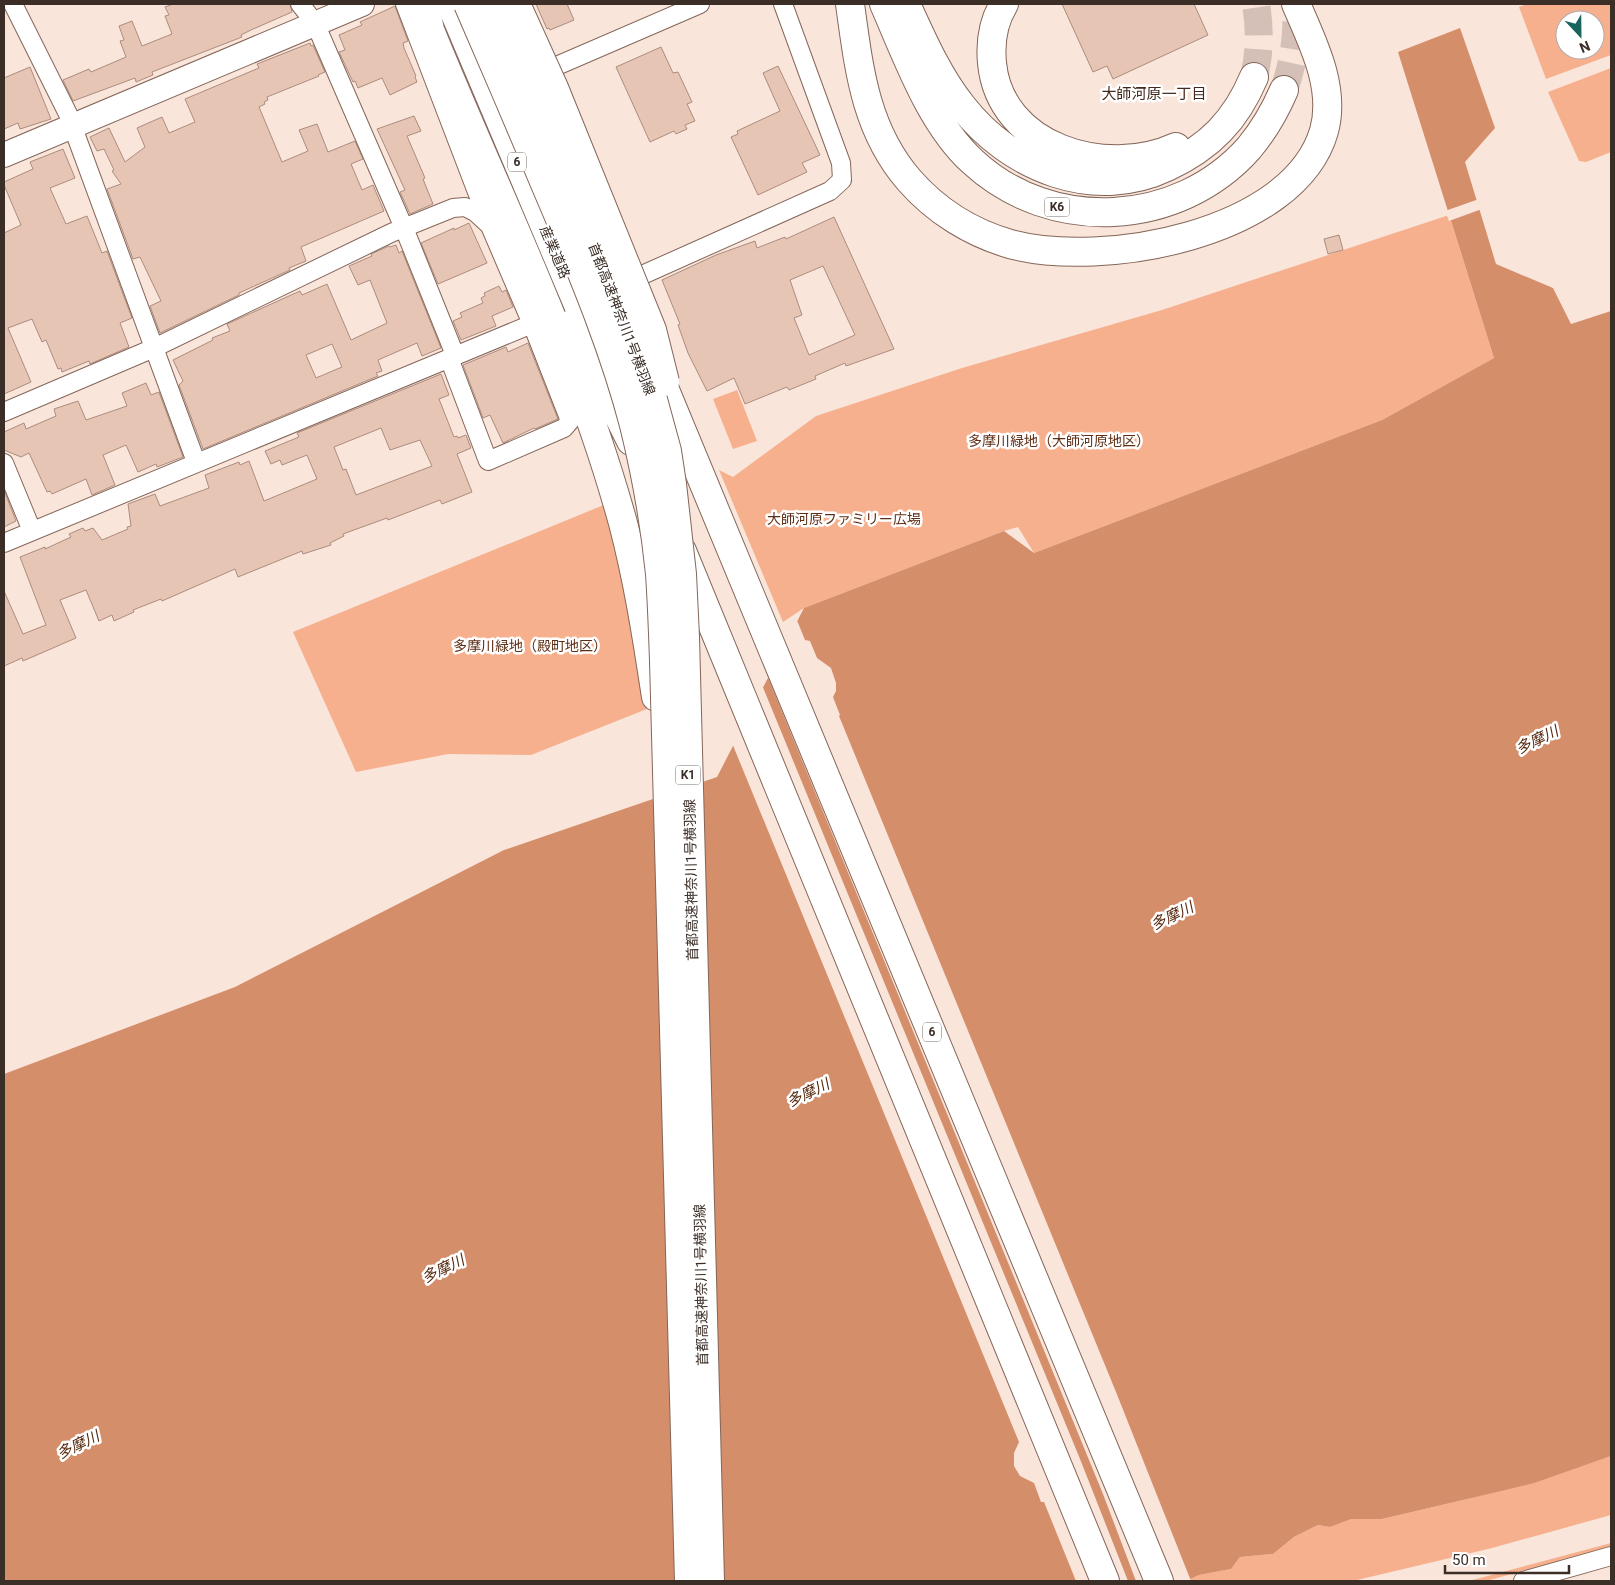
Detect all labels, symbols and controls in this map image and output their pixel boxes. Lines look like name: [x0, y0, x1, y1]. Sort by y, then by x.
north arrow: [1555, 10, 1605, 60]
text: N: [1577, 38, 1592, 56]
district label: 大師河原一丁目: [1101, 85, 1207, 103]
road number: 6: [508, 152, 526, 172]
road number: K6: [1044, 198, 1070, 216]
street label: 産業道路: [537, 223, 573, 281]
street label: 首都高速神奈川1号横羽線: [586, 241, 658, 397]
park label: 多摩川緑地（大師河原地区）: [968, 433, 1150, 449]
park label: 大師河原ファミリー広場: [767, 511, 921, 527]
park label: 多摩川緑地（殿町地区）: [453, 638, 607, 654]
water label: 多摩川: [1513, 721, 1563, 758]
road number: K1: [676, 766, 700, 784]
street label: 首都高速神奈川1号横羽線: [682, 799, 700, 961]
water label: 多摩川: [1148, 897, 1198, 934]
road number: 6: [923, 1022, 941, 1042]
water label: 多摩川: [784, 1074, 834, 1111]
street label: 首都高速神奈川1号横羽線: [692, 1204, 710, 1366]
water label: 多摩川: [419, 1250, 469, 1287]
water label: 多摩川: [54, 1426, 104, 1463]
scale bar: [1445, 1542, 1569, 1574]
text: 50 m: [1452, 1551, 1486, 1569]

